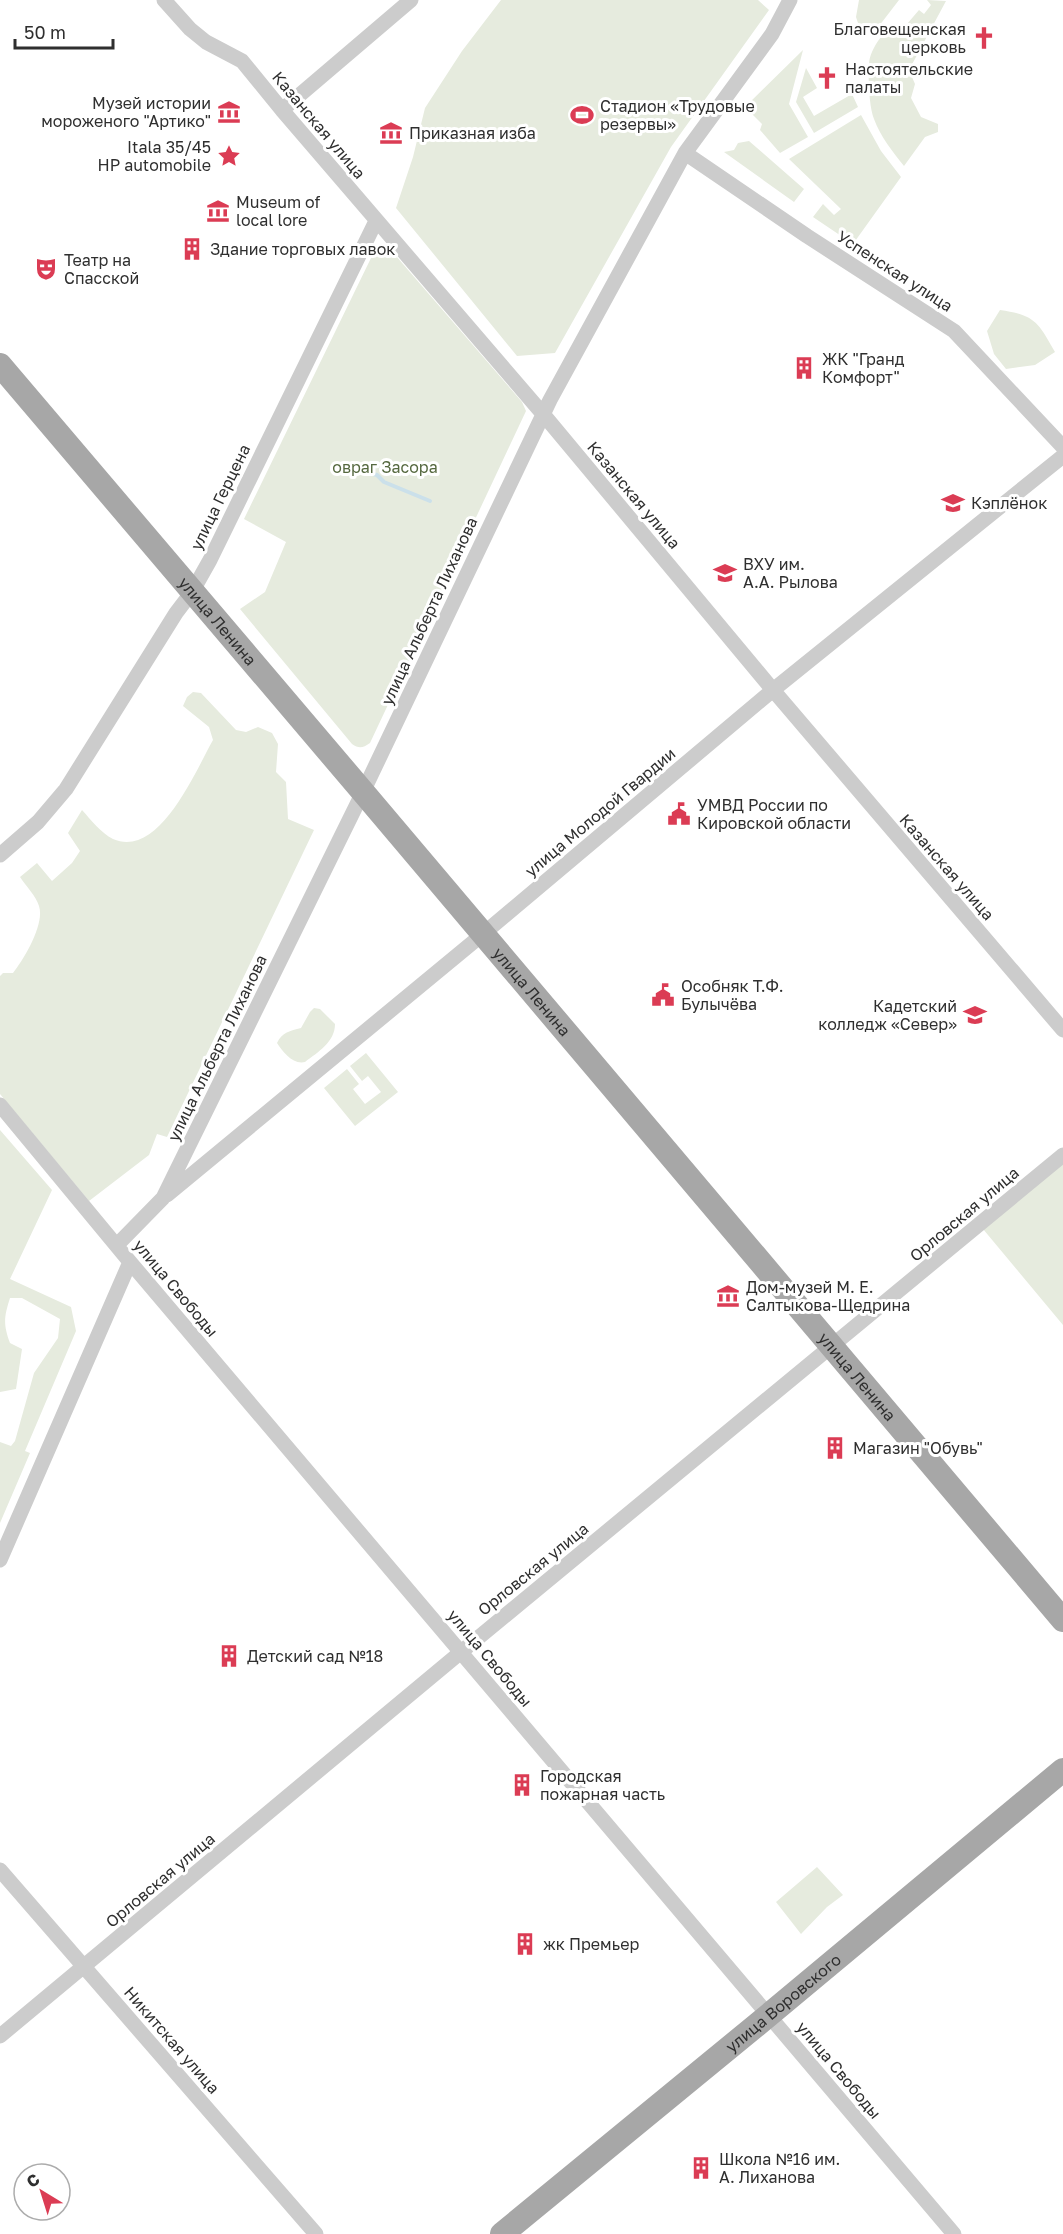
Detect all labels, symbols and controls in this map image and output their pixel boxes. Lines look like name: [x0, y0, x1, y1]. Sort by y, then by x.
scale bar: [15, 12, 112, 50]
place label: Благовещенская церковь: [834, 19, 966, 57]
text: 50 m: [24, 21, 66, 43]
church icon: Благовещенская церковь: [971, 25, 997, 51]
place label: Настоятельские палаты: [845, 59, 973, 97]
church icon: Настоятельские палаты: [814, 65, 840, 91]
street label: Казанская улица: [268, 67, 370, 183]
place label: Музей истории мороженого "Артико": [41, 93, 211, 131]
place label: Стадион «Трудовые резервы»: [600, 96, 755, 134]
museum icon: Музей истории мороженого "Артико": [216, 99, 242, 125]
sports icon: Стадион «Трудовые резервы»: [569, 102, 595, 128]
museum icon: Приказная изба: [378, 120, 404, 146]
place label: Приказная изба: [409, 123, 536, 143]
place label: Itala 35/45 HP automobile: [98, 137, 211, 175]
place icon: Itala 35/45 HP automobile: [216, 143, 242, 169]
place label: Museum of local lore: [236, 192, 320, 230]
museum icon: Museum of local lore: [205, 198, 231, 224]
street label: Успенская улица: [833, 226, 957, 316]
building icon: Здание торговых лавок: [179, 236, 205, 262]
place label: Здание торговых лавок: [210, 239, 395, 259]
place label: Театр на Спасской: [64, 250, 139, 288]
theatre icon: Театр на Спасской: [33, 256, 59, 282]
place label: ЖК "Гранд Комфорт": [822, 349, 905, 387]
building icon: ЖК "Гранд Комфорт": [791, 355, 817, 381]
street label: Казанская улица: [583, 437, 685, 553]
street label: улица Герцена: [186, 441, 254, 553]
park label: овраг Засора: [332, 457, 438, 477]
school or university icon: Кэплёнок: [940, 490, 966, 516]
place label: Кэплёнок: [971, 493, 1047, 513]
street label: улица Альберта Лиханова: [377, 514, 481, 708]
place label: ВХУ им. А.А. Рылова: [743, 554, 838, 592]
school or university icon: ВХУ им. А.А. Рылова: [712, 560, 738, 586]
street label: улица Ленина: [174, 573, 261, 669]
street label: улица Молодой Гвардии: [521, 743, 679, 881]
place label: УМВД России по Кировской области: [697, 795, 851, 833]
public building icon: УМВД России по Кировской области: [666, 801, 692, 827]
street label: Казанская улица: [895, 810, 999, 924]
street label: улица Ленина: [489, 943, 575, 1040]
street label: улица Альберта Лиханова: [163, 951, 271, 1145]
place label: Особняк Т.Ф. Булычёва: [681, 976, 783, 1014]
public building icon: Особняк Т.Ф. Булычёва: [650, 982, 676, 1008]
place label: Кадетский колледж «Север»: [818, 996, 957, 1034]
school or university icon: Кадетский колледж «Север»: [962, 1002, 988, 1028]
street label: Орловская улица: [905, 1163, 1023, 1265]
street label: улица Свободы: [130, 1235, 222, 1341]
place label: Дом-музей М. Е. Салтыкова-Щедрина: [746, 1277, 910, 1315]
museum icon: Дом-музей М. Е. Салтыкова-Щедрина: [715, 1283, 741, 1309]
street label: улица Ленина: [814, 1328, 900, 1425]
building icon: Магазин "Обувь": [822, 1435, 848, 1461]
place label: Магазин "Обувь": [853, 1438, 983, 1458]
street label: Орловская улица: [474, 1518, 592, 1620]
street label: улица Свободы: [444, 1605, 536, 1711]
building icon: Детский сад №18: [216, 1643, 242, 1669]
place label: Детский сад №18: [247, 1646, 383, 1666]
place label: Городская пожарная часть: [540, 1766, 665, 1804]
building icon: Городская пожарная часть: [509, 1772, 535, 1798]
street label: Орловская улица: [101, 1829, 219, 1931]
building icon: жк Премьер: [512, 1931, 538, 1957]
place label: жк Премьер: [543, 1934, 639, 1954]
street label: улица Воровского: [721, 1949, 845, 2056]
street label: Никитская улица: [120, 1982, 224, 2098]
street label: улица Свободы: [793, 2017, 885, 2123]
place label: Школа №16 им. А. Лиханова: [719, 2149, 840, 2187]
building icon: Школа №16 им. А. Лиханова: [688, 2155, 714, 2181]
north arrow: [12, 2162, 72, 2222]
text: С: [22, 2169, 43, 2192]

